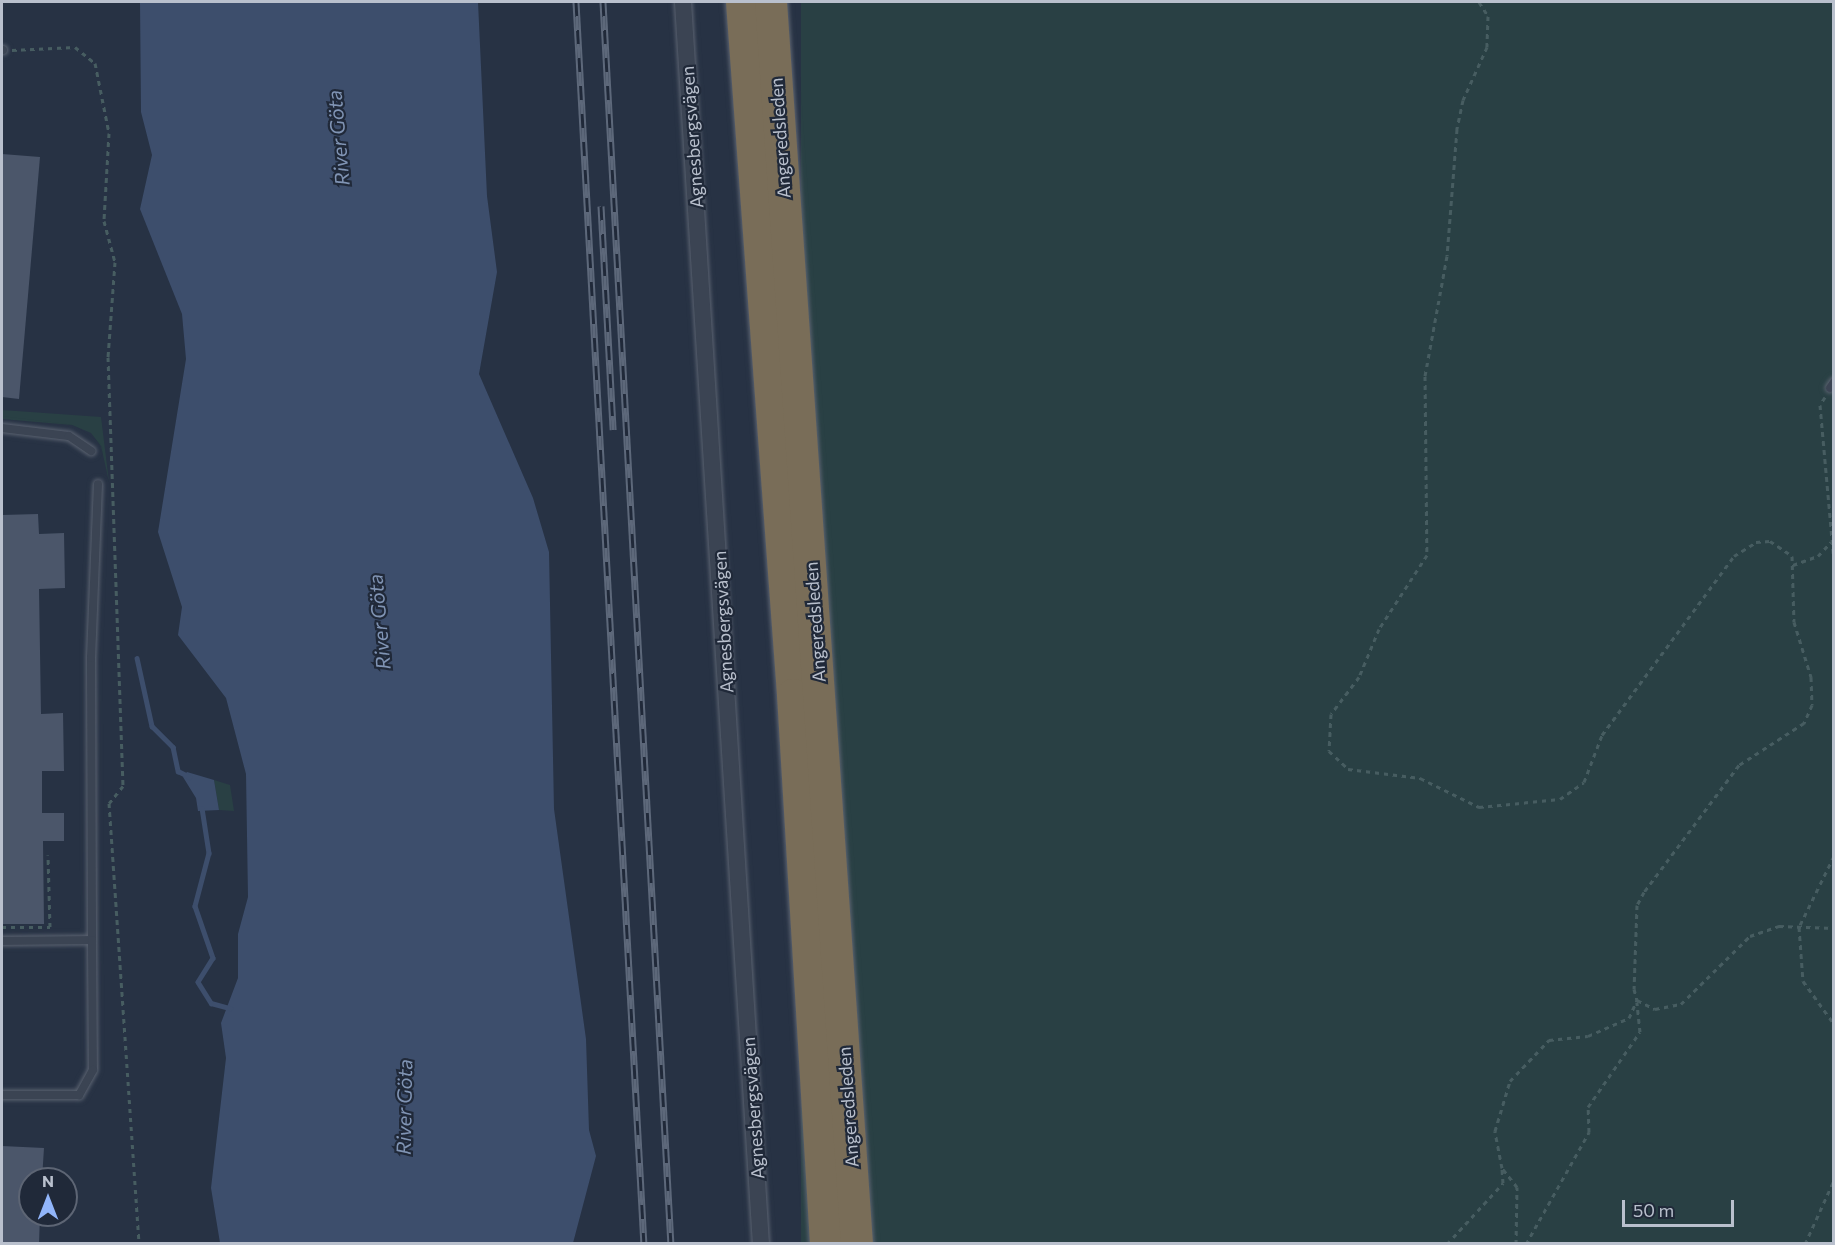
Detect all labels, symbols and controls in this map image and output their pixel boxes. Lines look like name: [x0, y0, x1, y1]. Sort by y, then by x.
street label: Agnesbergsvägen: [676, 65, 708, 209]
street label: Angeredsleden: [765, 77, 795, 199]
water label: River Göta: [322, 89, 354, 187]
street label: Agnesbergsvägen: [708, 550, 738, 694]
street label: Angeredsleden: [800, 561, 830, 683]
water label: River Göta: [363, 573, 395, 671]
street label: Agnesbergsvägen: [737, 1036, 769, 1180]
street label: Angeredsleden: [833, 1046, 863, 1168]
water label: River Göta: [391, 1059, 417, 1155]
north arrow: [18, 1167, 78, 1227]
text: N: [42, 1171, 54, 1190]
scale bar: [1625, 1188, 1738, 1226]
text: 50 m: [1633, 1199, 1674, 1221]

